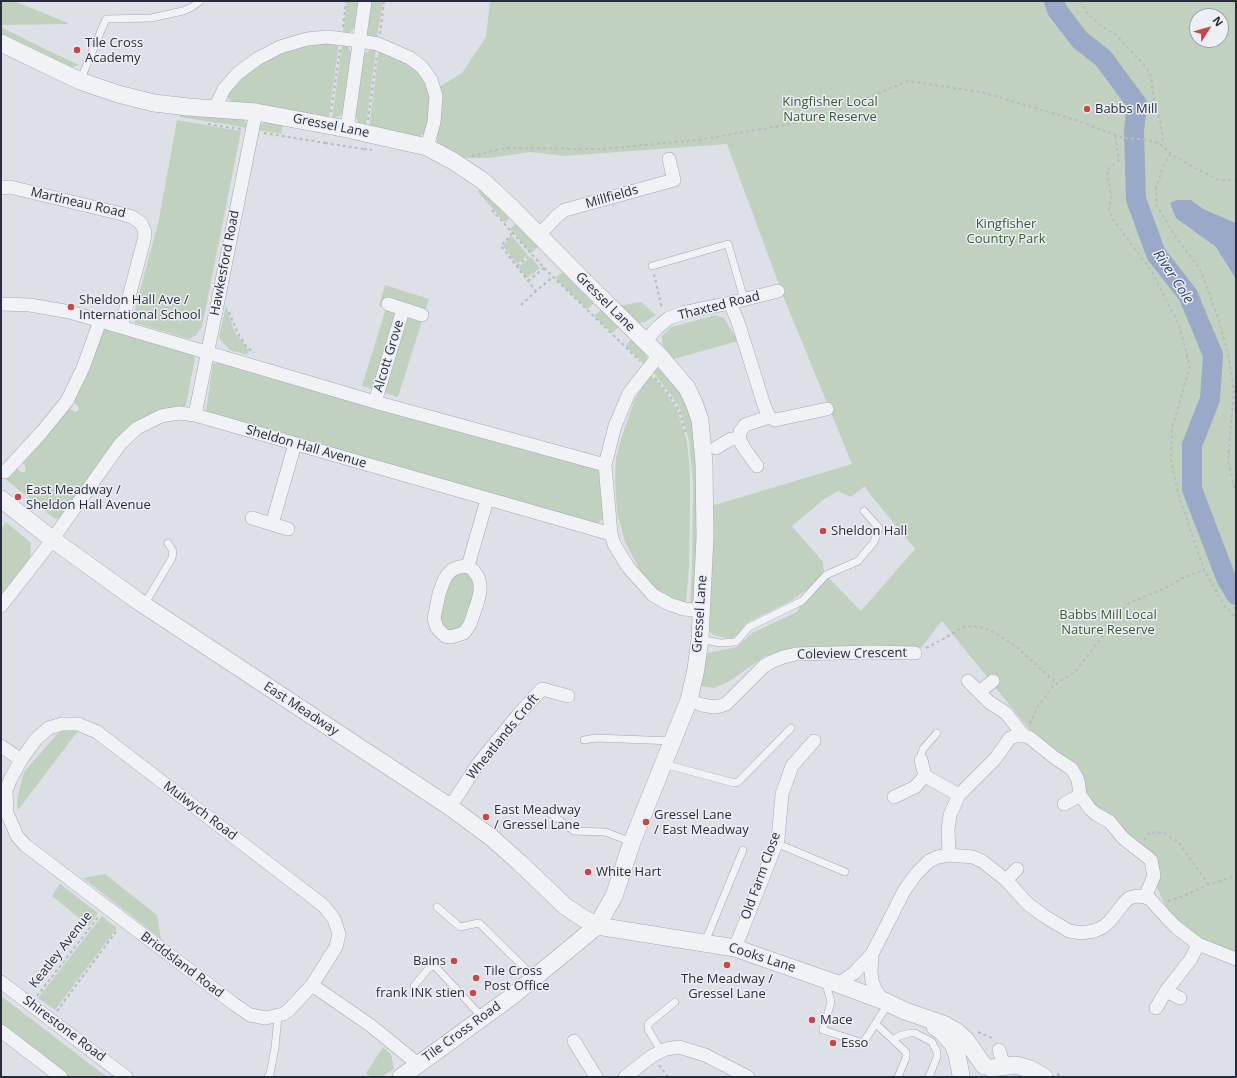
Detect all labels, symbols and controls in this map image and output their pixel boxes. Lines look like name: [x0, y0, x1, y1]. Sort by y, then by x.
north arrow: [1189, 8, 1229, 48]
text: N: [1209, 13, 1227, 29]
place label: Tile Cross Academy: [85, 35, 143, 66]
marker: Tile Cross Academy: [72, 45, 82, 55]
park label: Kingfisher Local Nature Reserve: [782, 94, 878, 125]
place label: Babbs Mill: [1095, 101, 1158, 117]
marker: Babbs Mill: [1082, 104, 1092, 114]
street label: Gressel Lane: [291, 111, 371, 141]
street label: Millfields: [584, 182, 640, 212]
street label: Martineau Road: [29, 184, 127, 222]
street label: Hawkesford Road: [207, 209, 243, 317]
park label: Kingfisher Country Park: [967, 216, 1045, 247]
water label: River Cole: [1149, 247, 1197, 307]
street label: Gressel Lane: [572, 269, 638, 335]
street label: Thaxted Road: [677, 288, 761, 324]
place label: Sheldon Hall Ave / International School: [79, 292, 201, 323]
marker: Sheldon Hall Ave / International School: [66, 302, 76, 312]
street label: Alcott Grove: [371, 318, 407, 394]
street label: Sheldon Hall Avenue: [244, 422, 368, 472]
place label: East Meadway / Sheldon Hall Avenue: [26, 482, 151, 513]
marker: East Meadway / Sheldon Hall Avenue: [13, 492, 23, 502]
place label: Sheldon Hall: [831, 523, 907, 539]
marker: Sheldon Hall: [818, 526, 828, 536]
street label: Gressel Lane: [690, 575, 710, 653]
park label: Babbs Mill Local Nature Reserve: [1059, 607, 1157, 638]
street label: Coleview Crescent: [797, 645, 907, 663]
street label: East Meadway: [260, 679, 342, 739]
street label: Wheatlands Croft: [464, 691, 542, 783]
street label: Mulwych Road: [160, 778, 240, 844]
place label: East Meadway / Gressel Lane: [494, 802, 581, 833]
place label: Gressel Lane / East Meadway: [654, 807, 749, 838]
marker: East Meadway / Gressel Lane: [481, 812, 491, 822]
marker: Gressel Lane / East Meadway: [641, 817, 651, 827]
street label: Old Farm Close: [738, 830, 784, 922]
place label: White Hart: [596, 864, 661, 880]
marker: White Hart: [583, 867, 593, 877]
street label: Keatley Avenue: [26, 909, 96, 991]
street label: Briddsland Road: [137, 929, 227, 1001]
street label: Cooks Lane: [727, 940, 797, 976]
place label: Bains: [413, 953, 446, 969]
marker: Bains: [449, 956, 459, 966]
marker: The Meadway / Gressel Lane: [722, 960, 732, 970]
place label: Tile Cross Post Office: [484, 963, 550, 994]
place label: The Meadway / Gressel Lane: [681, 971, 773, 1002]
marker: Tile Cross Post Office: [471, 973, 481, 983]
place label: frank INK stien: [376, 985, 465, 1001]
marker: frank INK stien: [468, 988, 478, 998]
street label: Shirestone Road: [20, 993, 108, 1065]
street label: Tile Cross Road: [420, 999, 504, 1065]
place label: Mace: [820, 1012, 852, 1028]
marker: Mace: [807, 1015, 817, 1025]
place label: Esso: [841, 1035, 868, 1051]
marker: Esso: [828, 1038, 838, 1048]

